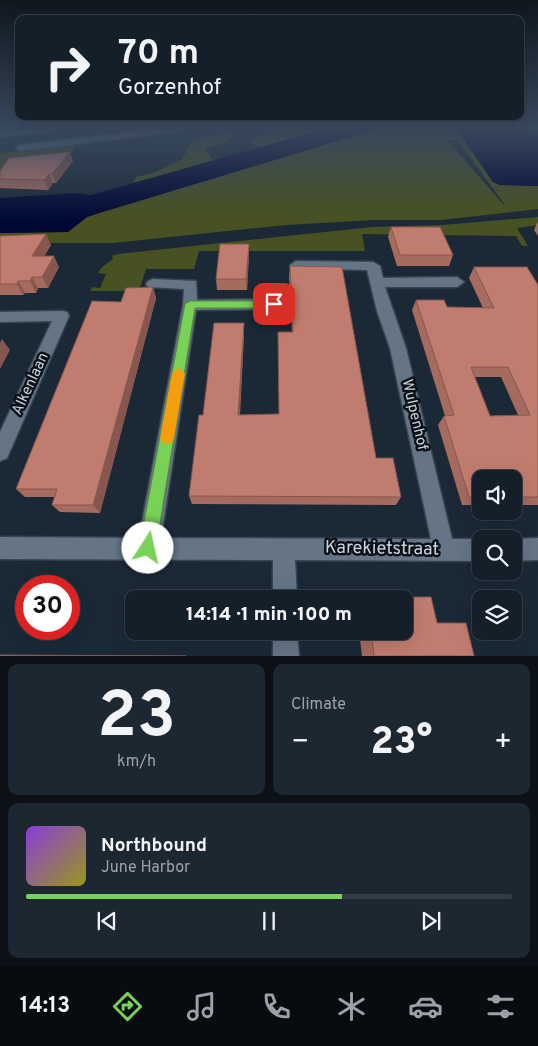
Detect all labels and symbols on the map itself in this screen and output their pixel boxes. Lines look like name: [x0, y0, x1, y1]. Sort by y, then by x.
pin: [253, 283, 295, 325]
street label: Alkenlaan: [8, 350, 54, 418]
street label: Wulpenhof: [397, 378, 431, 452]
position arrow: [121, 521, 173, 573]
street label: Karekietstraat: [325, 537, 439, 561]
speed limit sign: 30: [15, 575, 80, 640]

